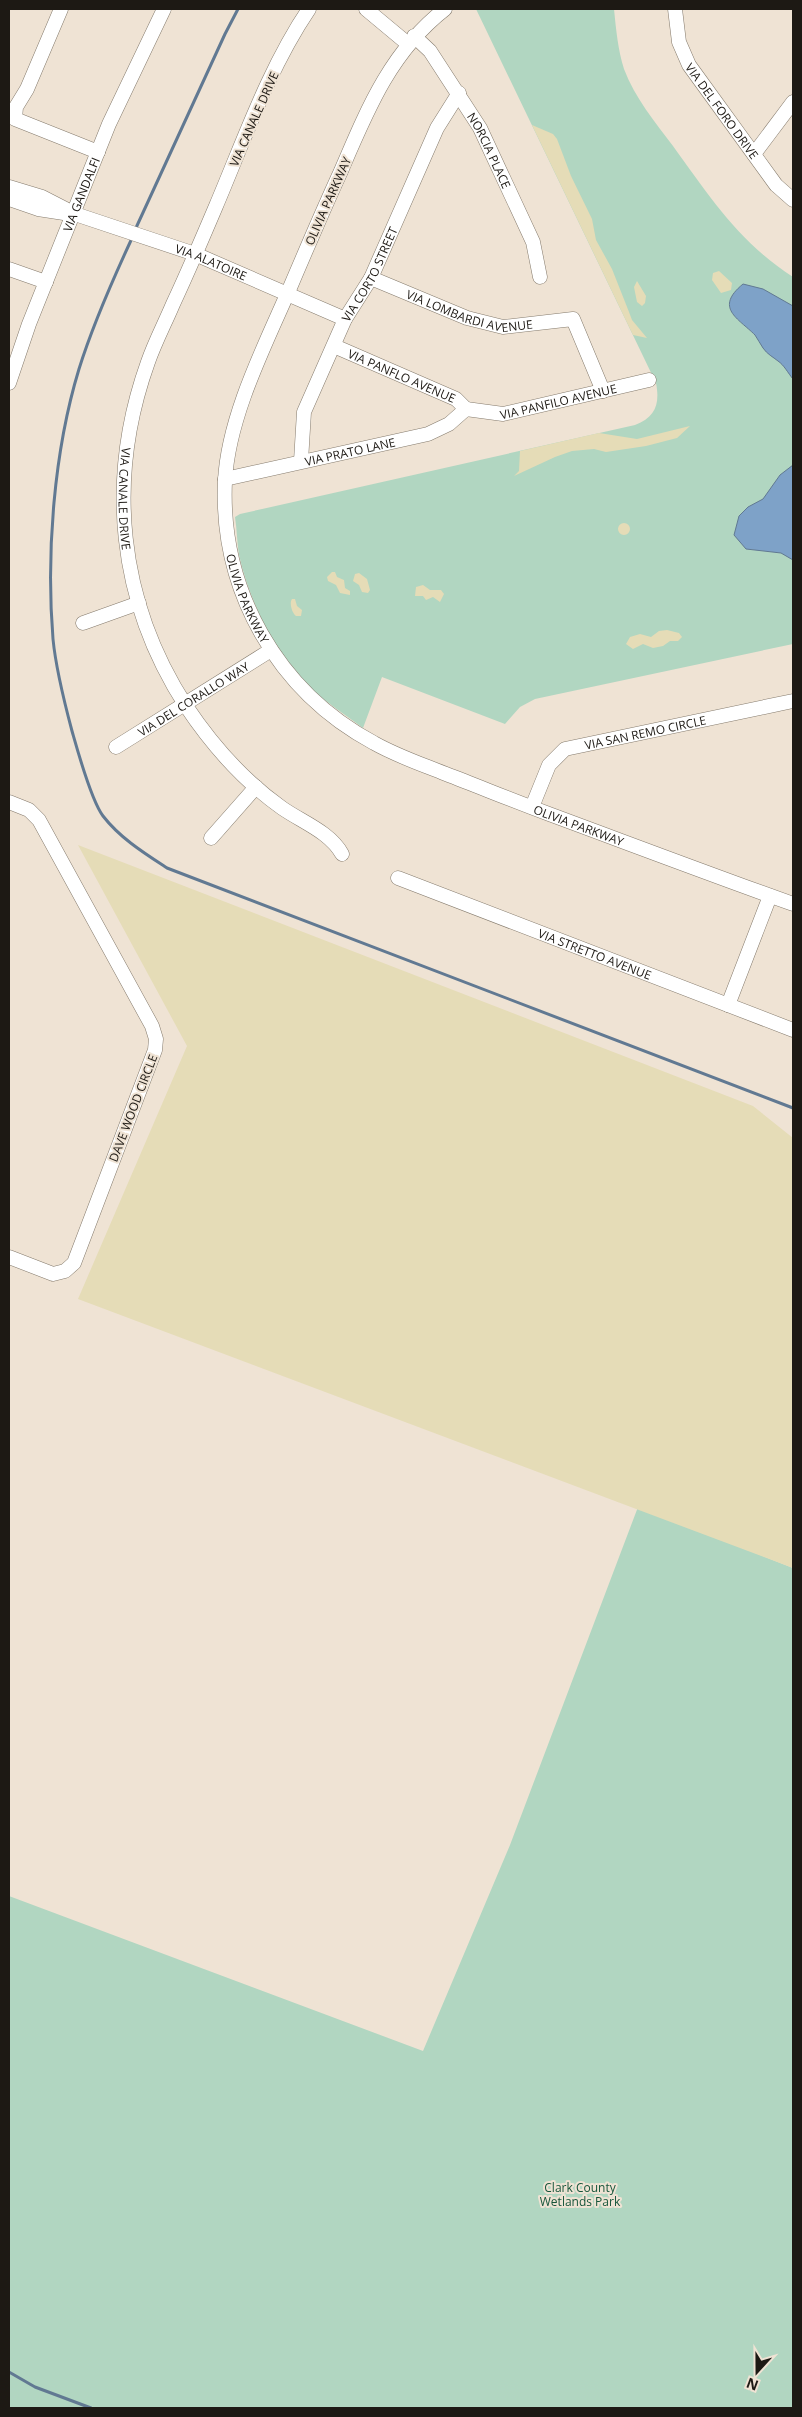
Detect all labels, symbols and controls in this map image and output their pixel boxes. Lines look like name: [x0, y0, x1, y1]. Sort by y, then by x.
street label: VIA DEL FORO DRIVE: [682, 59, 763, 162]
street label: VIA CANALE DRIVE: [225, 69, 283, 169]
street label: NORCIA PLACE: [464, 109, 515, 191]
street label: OLIVIA PARKWAY: [301, 154, 355, 248]
street label: VIA GANDALFI: [58, 155, 103, 234]
street label: VIA CORTO STREET: [337, 224, 401, 325]
street label: VIA ALATOIRE: [173, 240, 250, 284]
street label: VIA LOMBARDI AVENUE: [404, 285, 533, 336]
street label: VIA PANFLO AVENUE: [345, 345, 458, 406]
street label: VIA PANFILO AVENUE: [498, 379, 618, 423]
street label: VIA PRATO LANE: [303, 433, 397, 470]
street label: VIA CANALE DRIVE: [115, 447, 136, 551]
street label: OLIVIA PARKWAY: [223, 552, 274, 646]
street label: VIA DEL CORALLO WAY: [134, 657, 252, 740]
street label: VIA SAN REMO CIRCLE: [583, 711, 708, 753]
street label: OLIVIA PARKWAY: [531, 800, 627, 850]
street label: VIA STRETTO AVENUE: [536, 924, 654, 983]
street label: DAVE WOOD CIRCLE: [105, 1052, 161, 1164]
park label: Clark County Wetlands Park: [540, 2179, 621, 2210]
north arrow: [732, 2347, 782, 2397]
text: N: [743, 2374, 761, 2396]

